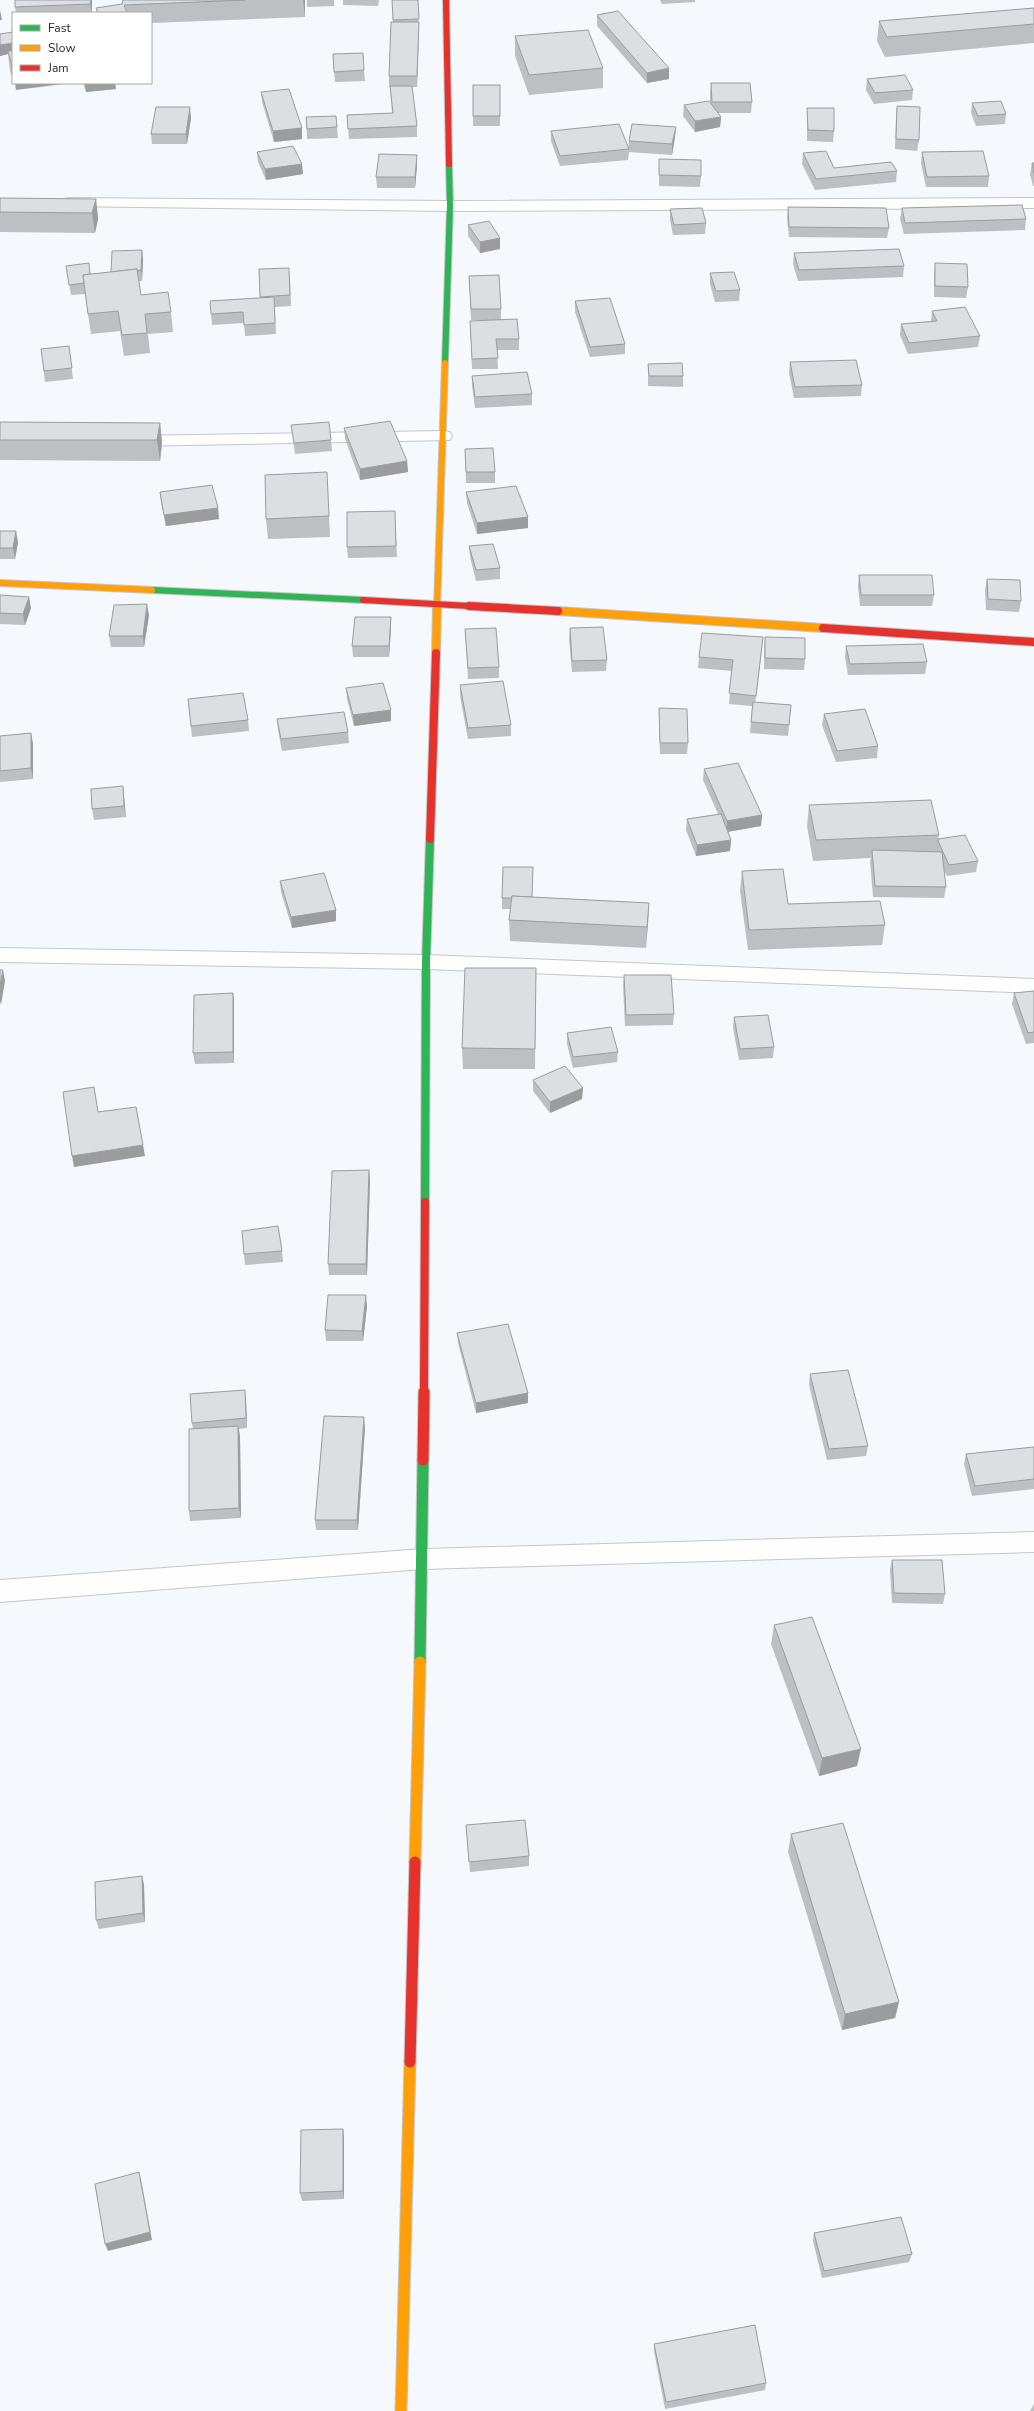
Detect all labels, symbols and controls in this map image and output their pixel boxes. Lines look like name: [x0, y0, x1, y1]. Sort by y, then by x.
legend: [12, 12, 152, 84]
text: Fast: [48, 20, 71, 36]
text: Slow: [48, 40, 76, 56]
text: Jam: [47, 60, 69, 76]

